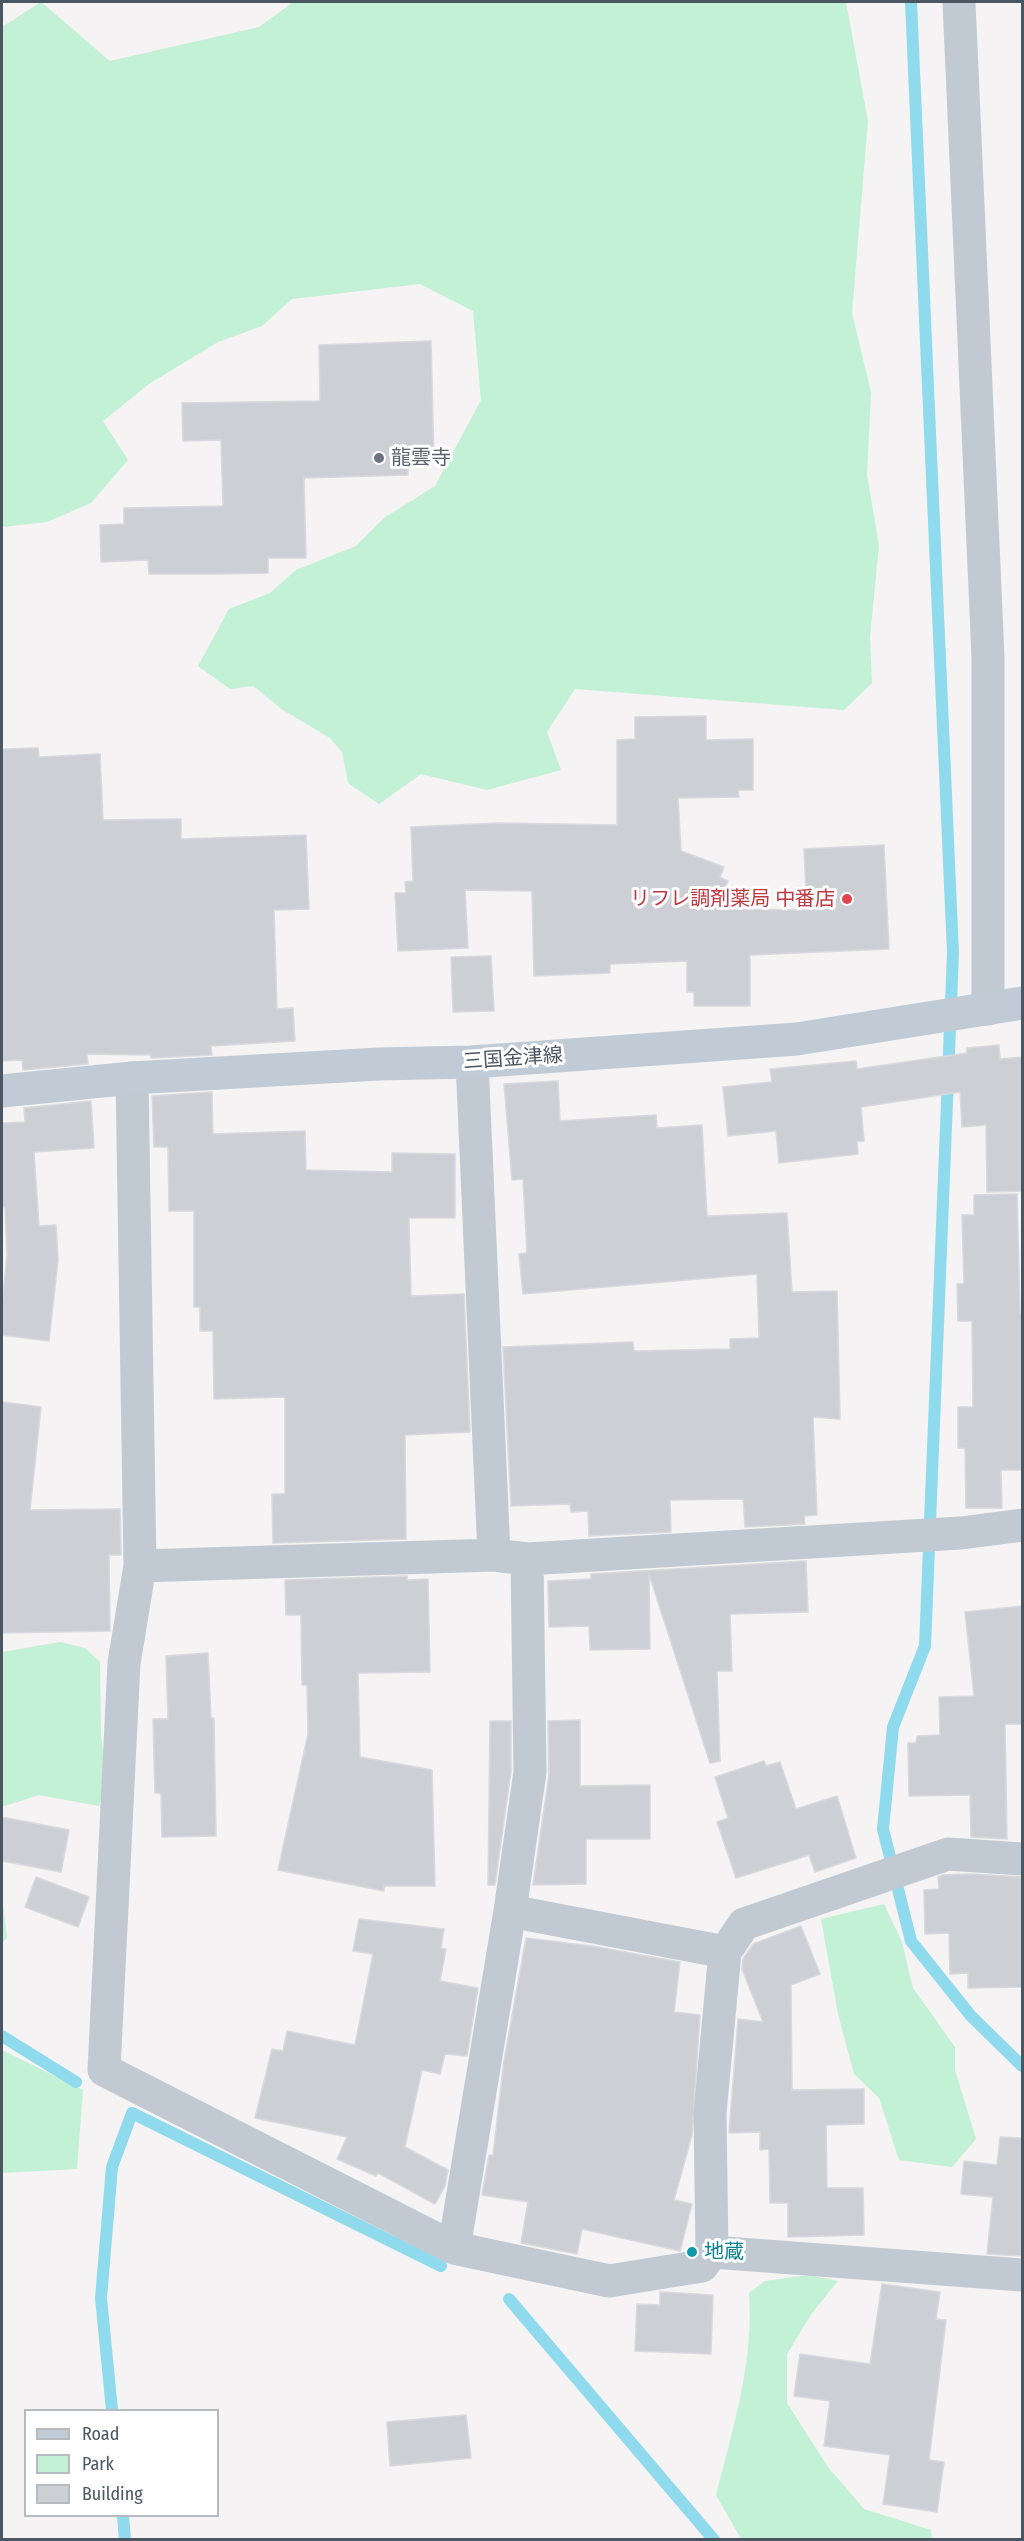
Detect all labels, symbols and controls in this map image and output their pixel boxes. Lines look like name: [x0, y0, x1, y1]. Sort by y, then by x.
place label: 龍雲寺: [391, 446, 451, 470]
marker: 龍雲寺: [372, 451, 386, 465]
place label: リフレ調剤薬局 中番店: [630, 887, 835, 911]
marker: リフレ調剤薬局 中番店: [840, 892, 854, 906]
street label: 三国金津線: [462, 1044, 564, 1074]
place label: 地蔵: [704, 2240, 744, 2264]
marker: 地蔵: [685, 2245, 699, 2259]
legend: [24, 2409, 219, 2517]
text: Road: [82, 2423, 119, 2445]
text: Park: [82, 2453, 114, 2475]
text: Building: [82, 2483, 143, 2505]

